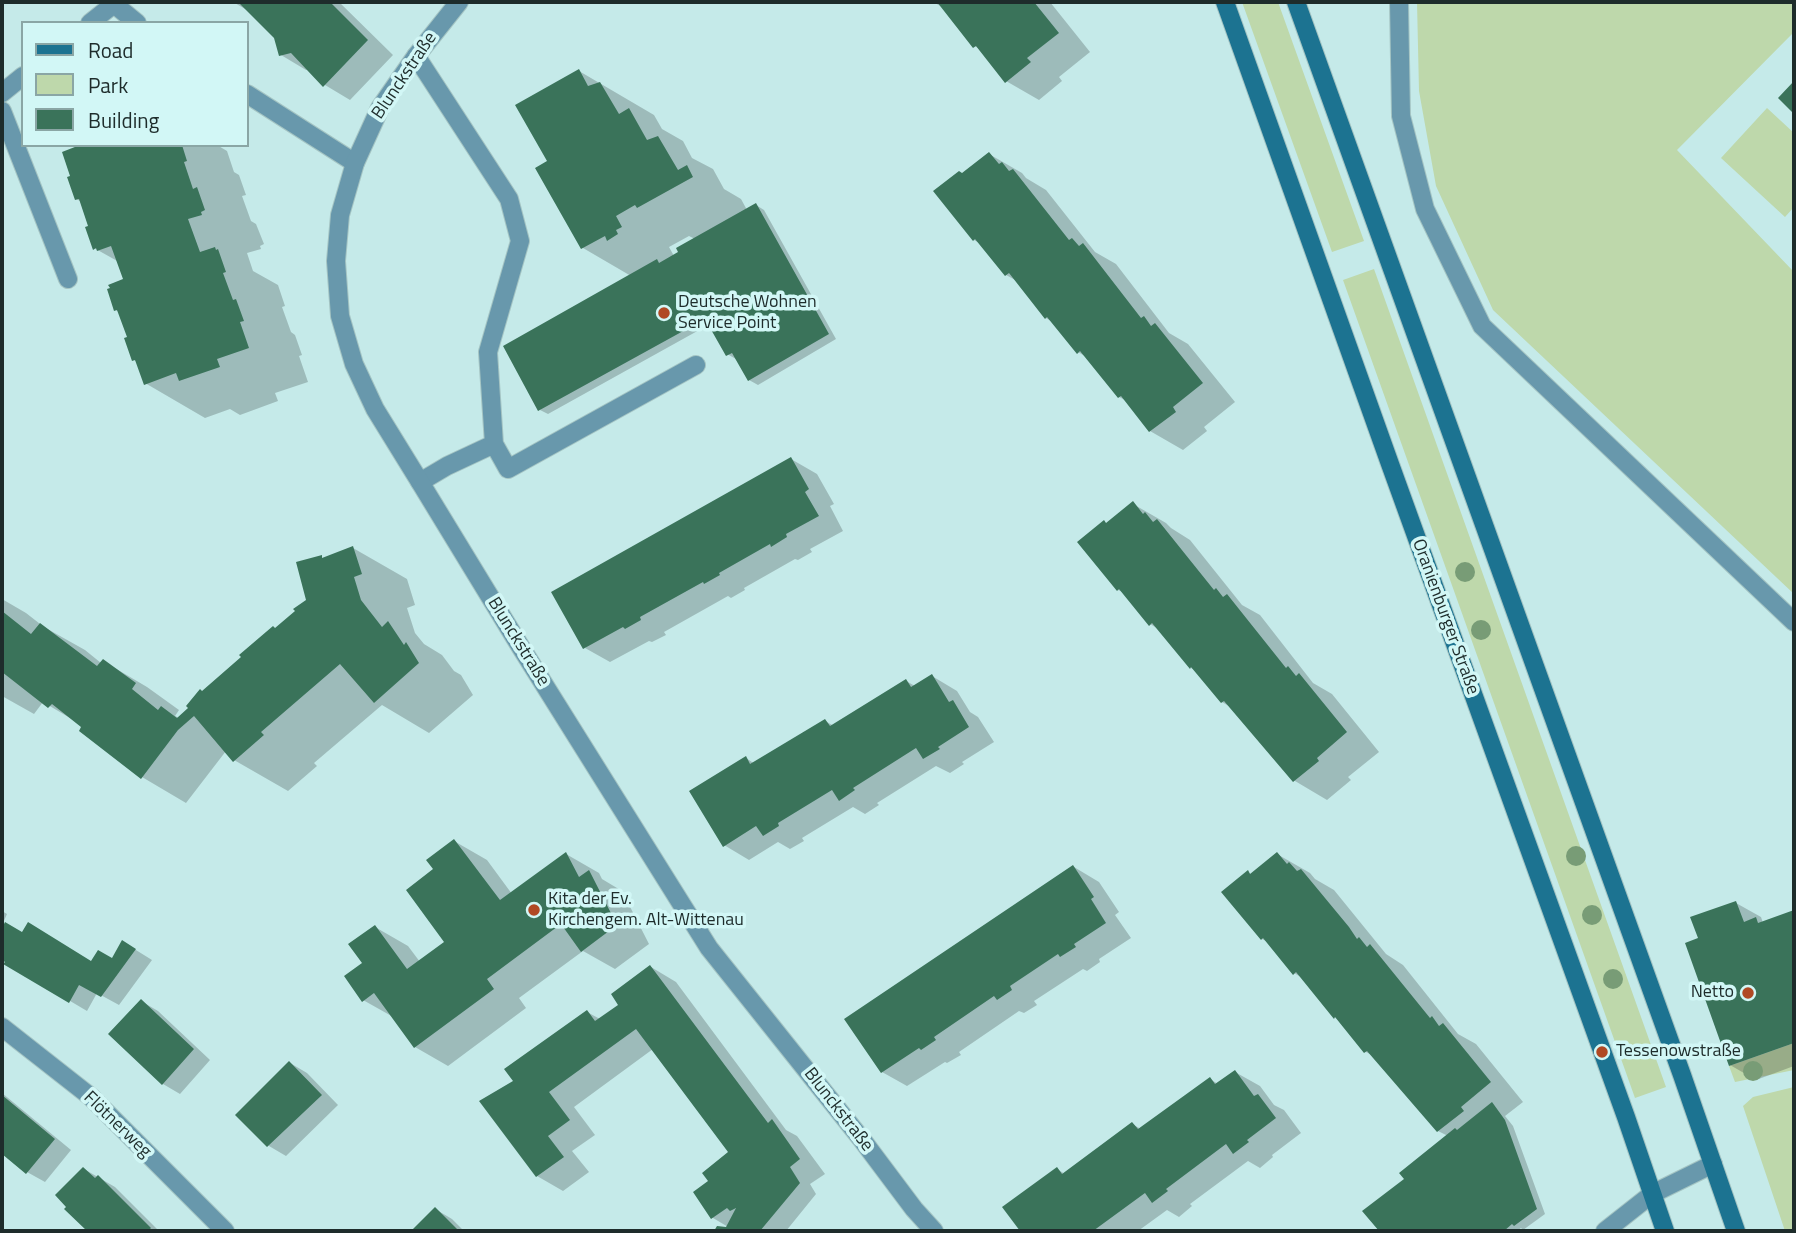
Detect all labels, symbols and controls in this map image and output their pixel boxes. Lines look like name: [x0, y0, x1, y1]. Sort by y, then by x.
legend: [21, 21, 248, 147]
street label: Blunckstraße: [368, 28, 442, 124]
text: Road: [88, 34, 133, 66]
text: Park: [88, 69, 128, 101]
text: Building: [88, 104, 159, 136]
place label: Deutsche Wohnen Service Point: [678, 292, 817, 334]
marker: Deutsche Wohnen Service Point: [656, 305, 672, 321]
street label: Oranienburger Straße: [1407, 536, 1483, 698]
street label: Blunckstraße: [482, 594, 554, 690]
place label: Kita der Ev. Kirchengem. Alt-Wittenau: [548, 889, 744, 932]
marker: Kita der Ev. Kirchengem. Alt-Wittenau: [526, 902, 542, 918]
place label: Netto: [1691, 982, 1734, 1004]
marker: Netto: [1740, 985, 1756, 1001]
place label: Tessenowstraße: [1616, 1041, 1741, 1063]
marker: Tessenowstraße: [1594, 1044, 1610, 1060]
street label: Blunckstraße: [799, 1064, 877, 1156]
street label: Flötnerweg: [78, 1087, 156, 1163]

